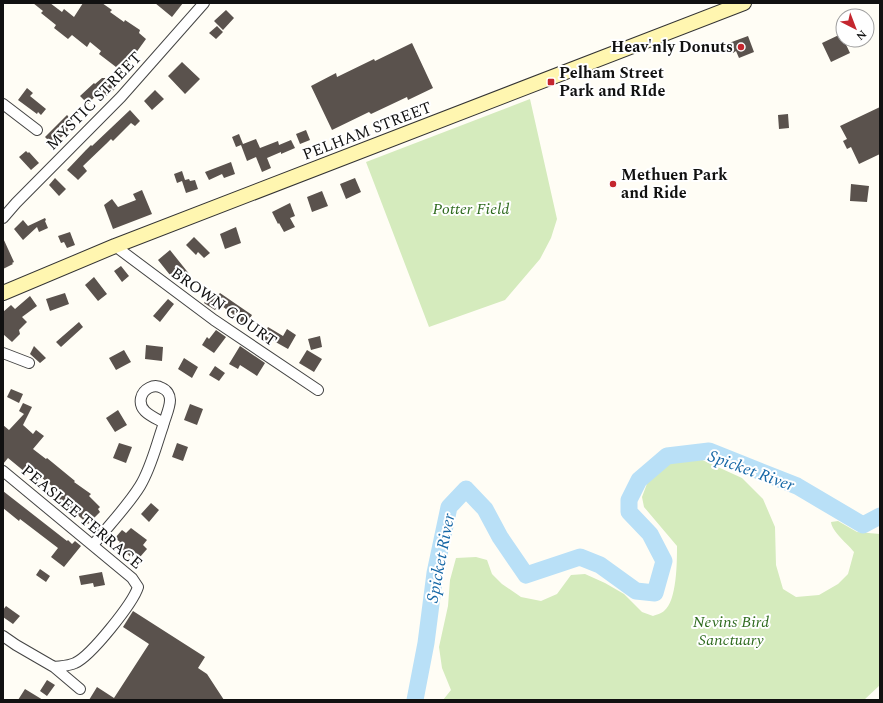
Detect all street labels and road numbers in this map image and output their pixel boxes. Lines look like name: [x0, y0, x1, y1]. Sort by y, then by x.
street label: MYSTIC STREET: [40, 46, 148, 156]
street label: PELHAM STREET: [299, 95, 435, 167]
street label: BROWN COURT: [166, 261, 282, 353]
street label: PEASLEE TERRACE: [16, 459, 148, 575]

